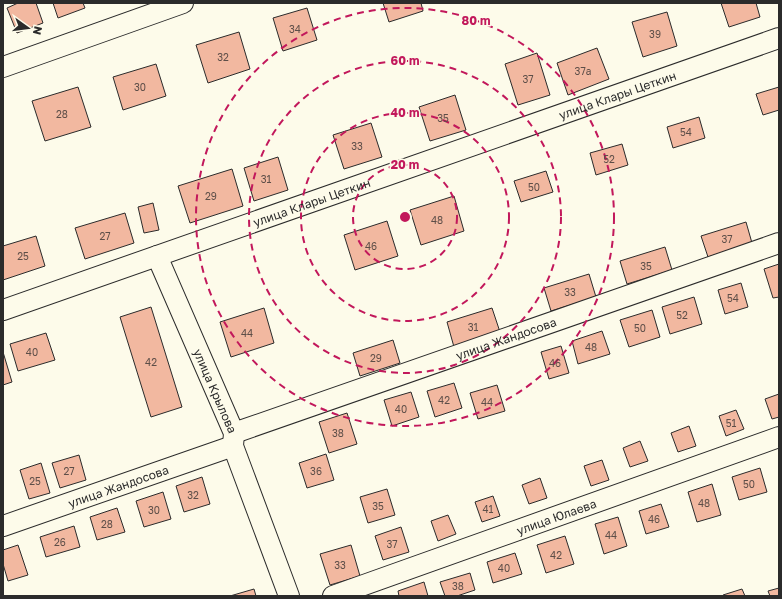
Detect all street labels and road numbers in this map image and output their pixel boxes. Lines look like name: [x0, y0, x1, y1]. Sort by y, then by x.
street label: улица Клары Цеткин: [557, 67, 678, 122]
street label: улица Клары Цеткин: [251, 174, 372, 229]
street label: улица Жандосова: [454, 314, 558, 363]
street label: улица Крылова: [191, 346, 241, 435]
street label: улица Жандосова: [66, 462, 171, 510]
street label: улица Юлаева: [514, 495, 598, 538]

